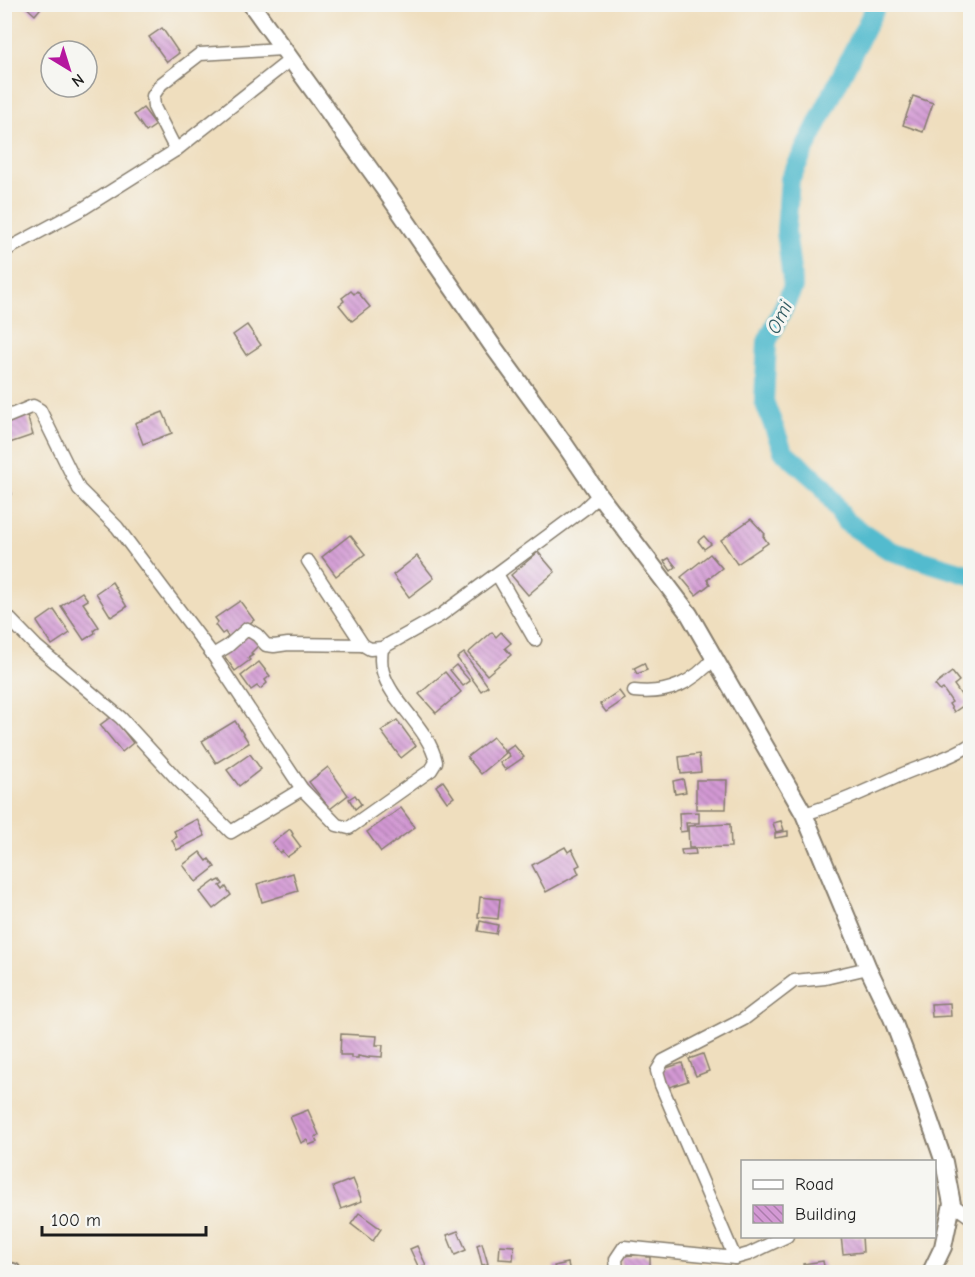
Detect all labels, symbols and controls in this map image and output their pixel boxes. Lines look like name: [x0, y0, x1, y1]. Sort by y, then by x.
north arrow: [39, 39, 99, 99]
text: N: [68, 70, 87, 90]
water label: Omi: [762, 297, 797, 337]
legend: [741, 1160, 936, 1238]
text: Road: [795, 1174, 834, 1195]
scale bar: [42, 1199, 206, 1237]
text: Building: [795, 1204, 857, 1225]
text: 100 m: [51, 1210, 101, 1231]

